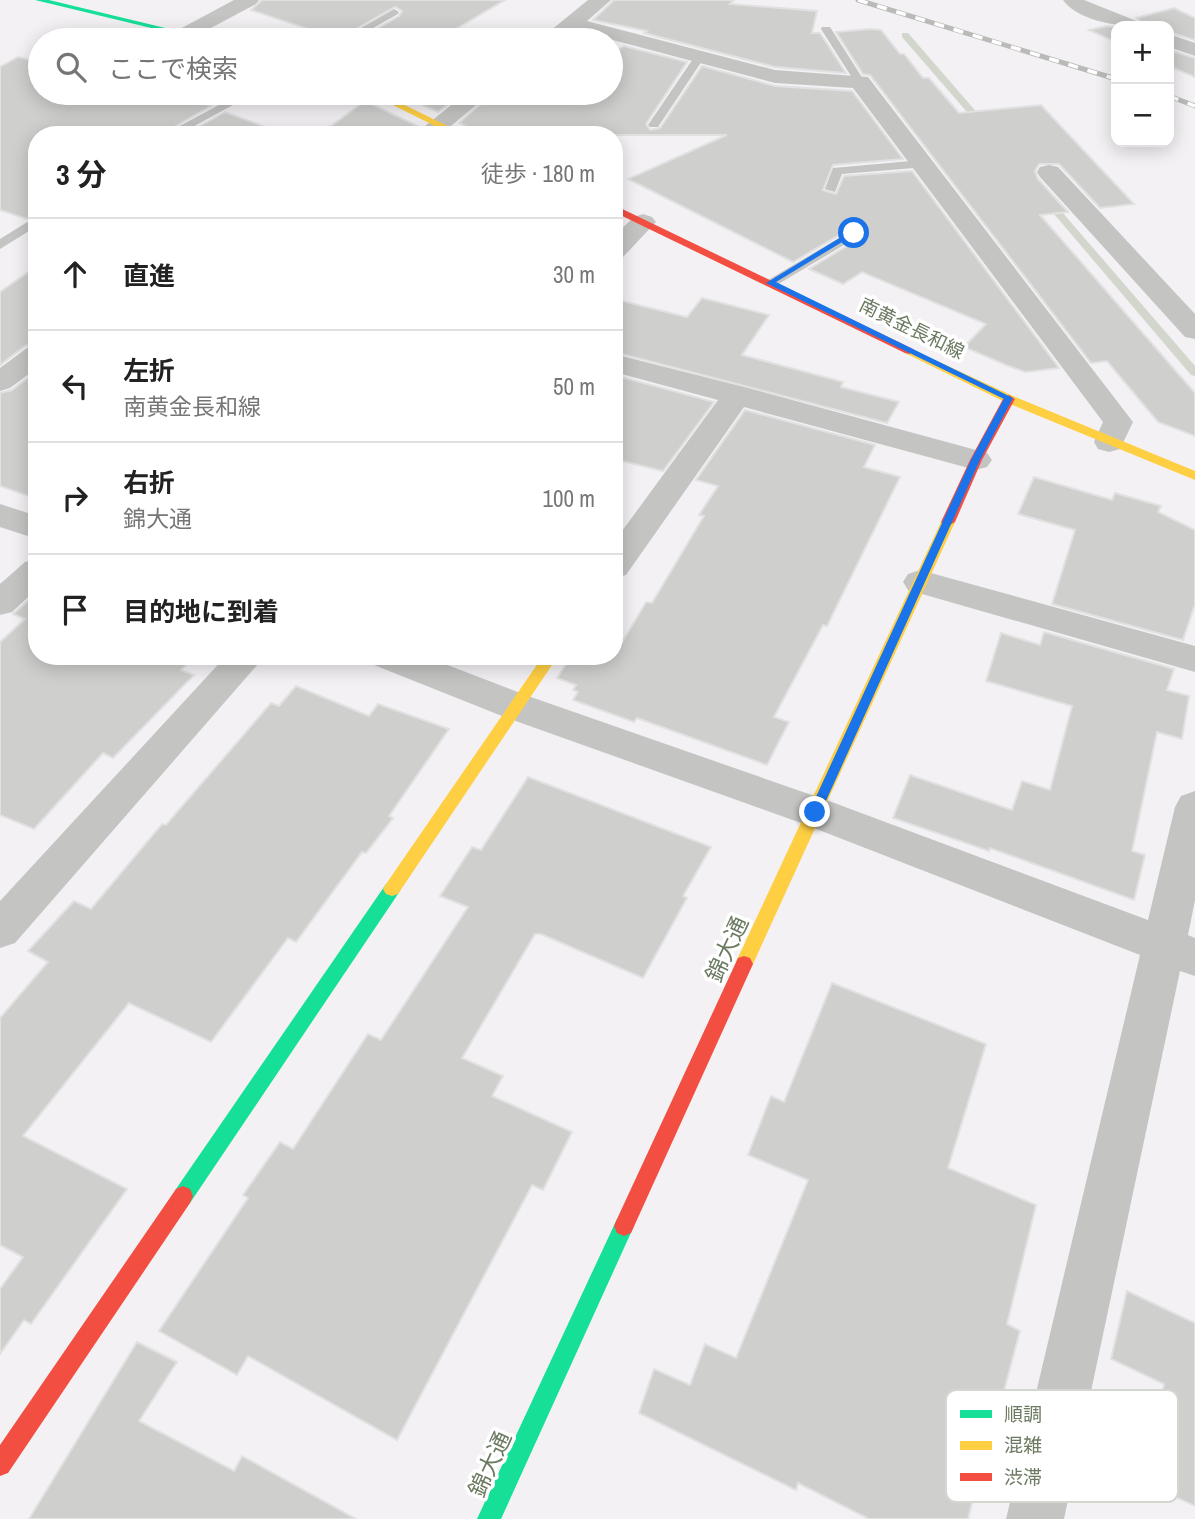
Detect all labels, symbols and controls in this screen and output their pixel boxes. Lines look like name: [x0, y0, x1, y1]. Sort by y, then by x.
map controls: [1111, 21, 1174, 147]
button: +: [1111, 21, 1174, 84]
search box: [28, 28, 623, 105]
icon: search: [52, 48, 90, 86]
text: ここで検索: [108, 51, 238, 86]
button: −: [1111, 84, 1174, 147]
text: 3 分: [56, 154, 107, 194]
text: 徒歩 · 180 m: [481, 158, 595, 189]
route start: [838, 217, 869, 248]
icon: ahead: [56, 255, 94, 293]
text: 直進: [123, 258, 175, 293]
text: 30 m: [553, 259, 595, 290]
street label: 南黄金長和線: [855, 291, 969, 365]
text: 左折: [123, 353, 175, 388]
icon: left: [56, 367, 94, 405]
text: 50 m: [553, 371, 595, 402]
text: 南黄金長和線: [123, 391, 261, 422]
text: 右折: [123, 465, 175, 500]
icon: right: [56, 479, 94, 517]
text: 100 m: [543, 483, 595, 514]
text: 錦大通: [123, 503, 192, 534]
icon: arrive: [56, 591, 94, 629]
text: 目的地に到着: [123, 594, 279, 629]
route end: [799, 796, 830, 827]
street label: 錦大通: [698, 911, 755, 987]
legend: [946, 1390, 1178, 1502]
text: 順調: [1004, 1401, 1042, 1427]
street label: 錦大通: [461, 1426, 518, 1502]
text: 混雑: [1004, 1432, 1042, 1458]
text: 渋滞: [1004, 1464, 1042, 1490]

